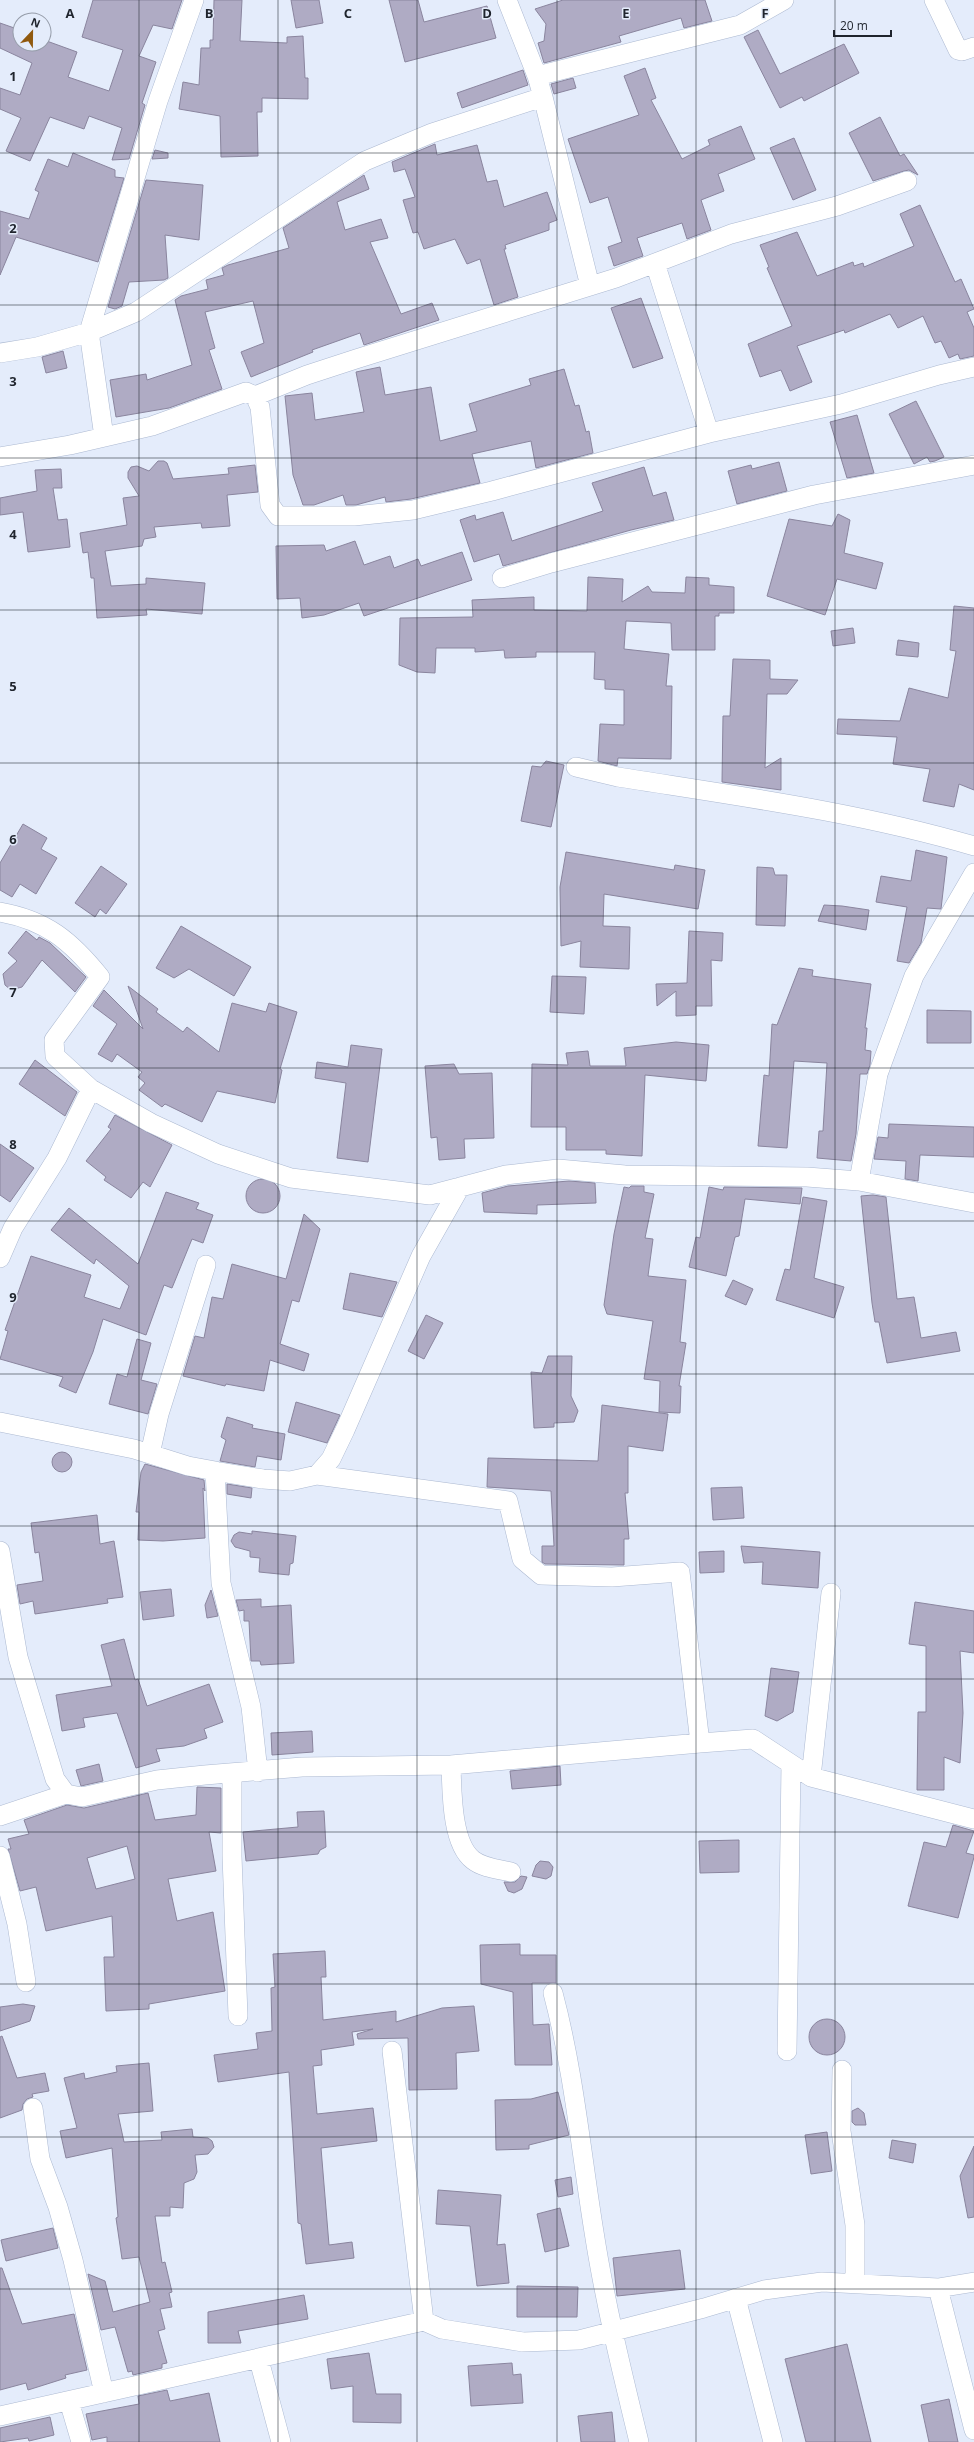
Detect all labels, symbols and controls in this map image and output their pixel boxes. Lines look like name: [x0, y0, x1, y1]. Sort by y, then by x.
text: A: [66, 4, 75, 22]
text: B: [205, 4, 214, 22]
text: C: [344, 4, 352, 22]
text: D: [482, 4, 492, 22]
text: E: [622, 4, 630, 22]
text: F: [761, 4, 769, 22]
north arrow: [12, 12, 52, 52]
scale bar: [834, 12, 891, 38]
text: N: [29, 14, 43, 31]
text: 20 m: [840, 17, 868, 34]
text: 1: [9, 67, 17, 85]
text: 2: [9, 219, 17, 237]
text: 3: [9, 372, 17, 390]
text: 4: [9, 525, 17, 543]
text: 5: [9, 677, 17, 695]
text: 6: [9, 830, 17, 848]
text: 7: [9, 983, 17, 1001]
text: 8: [9, 1135, 17, 1153]
text: 9: [9, 1288, 17, 1306]

